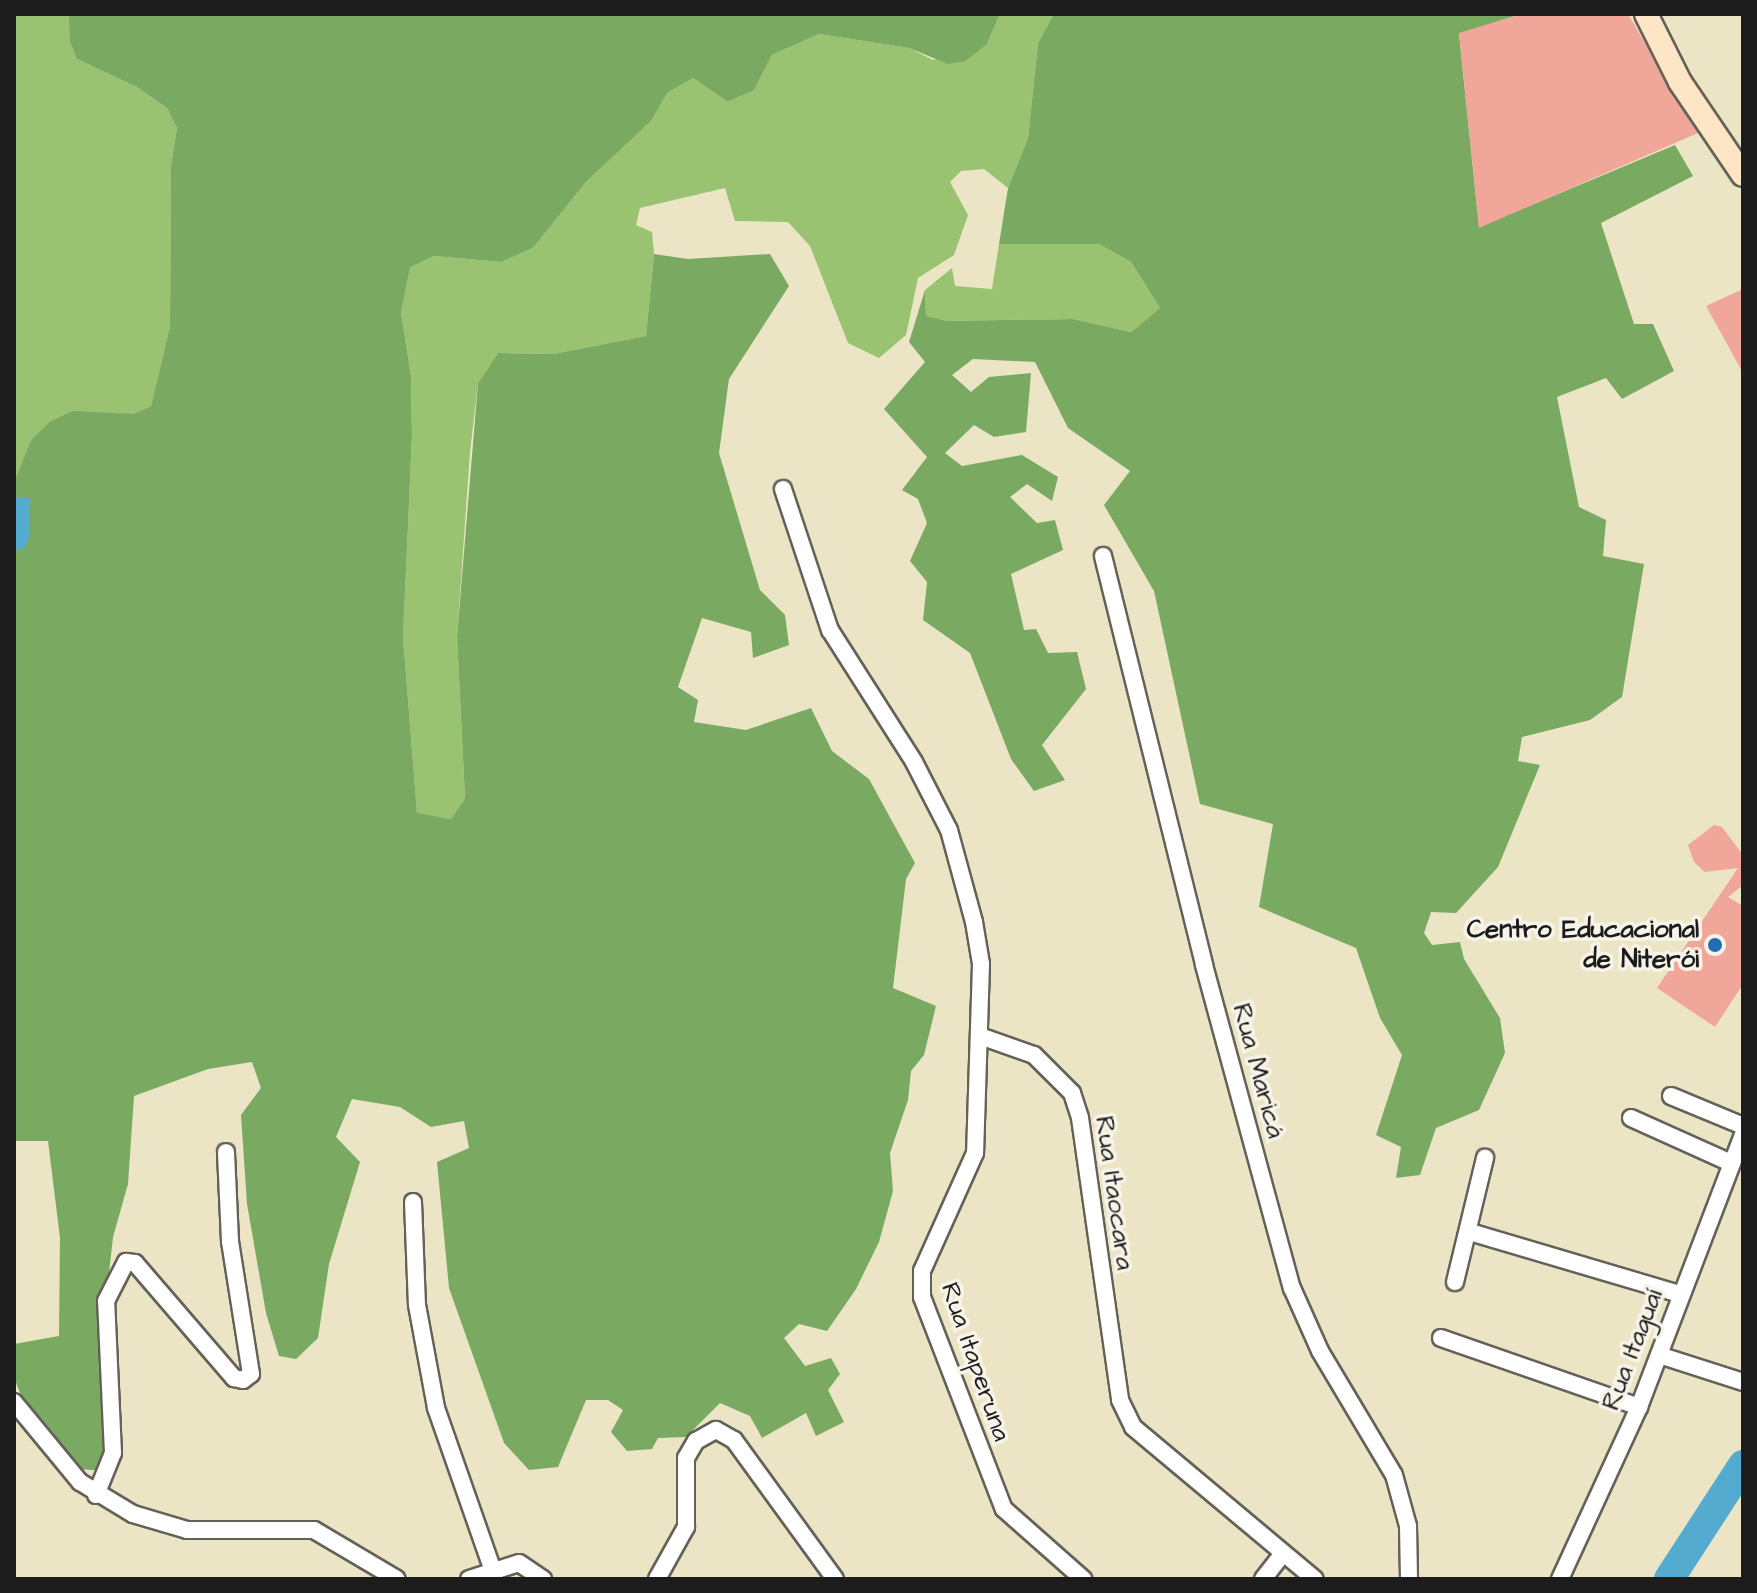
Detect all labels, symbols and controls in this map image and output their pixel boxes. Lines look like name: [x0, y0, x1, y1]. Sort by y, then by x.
place label: Centro Educacional de Niterói: [1467, 914, 1699, 976]
marker: Centro Educacional de Niterói: [1706, 936, 1724, 954]
street label: Rua Maricá: [1225, 1000, 1291, 1142]
street label: Rua Itaocara: [1088, 1114, 1140, 1272]
street label: Rua Itaperuna: [933, 1279, 1017, 1445]
street label: Rua Itaguaí: [1596, 1285, 1670, 1415]

